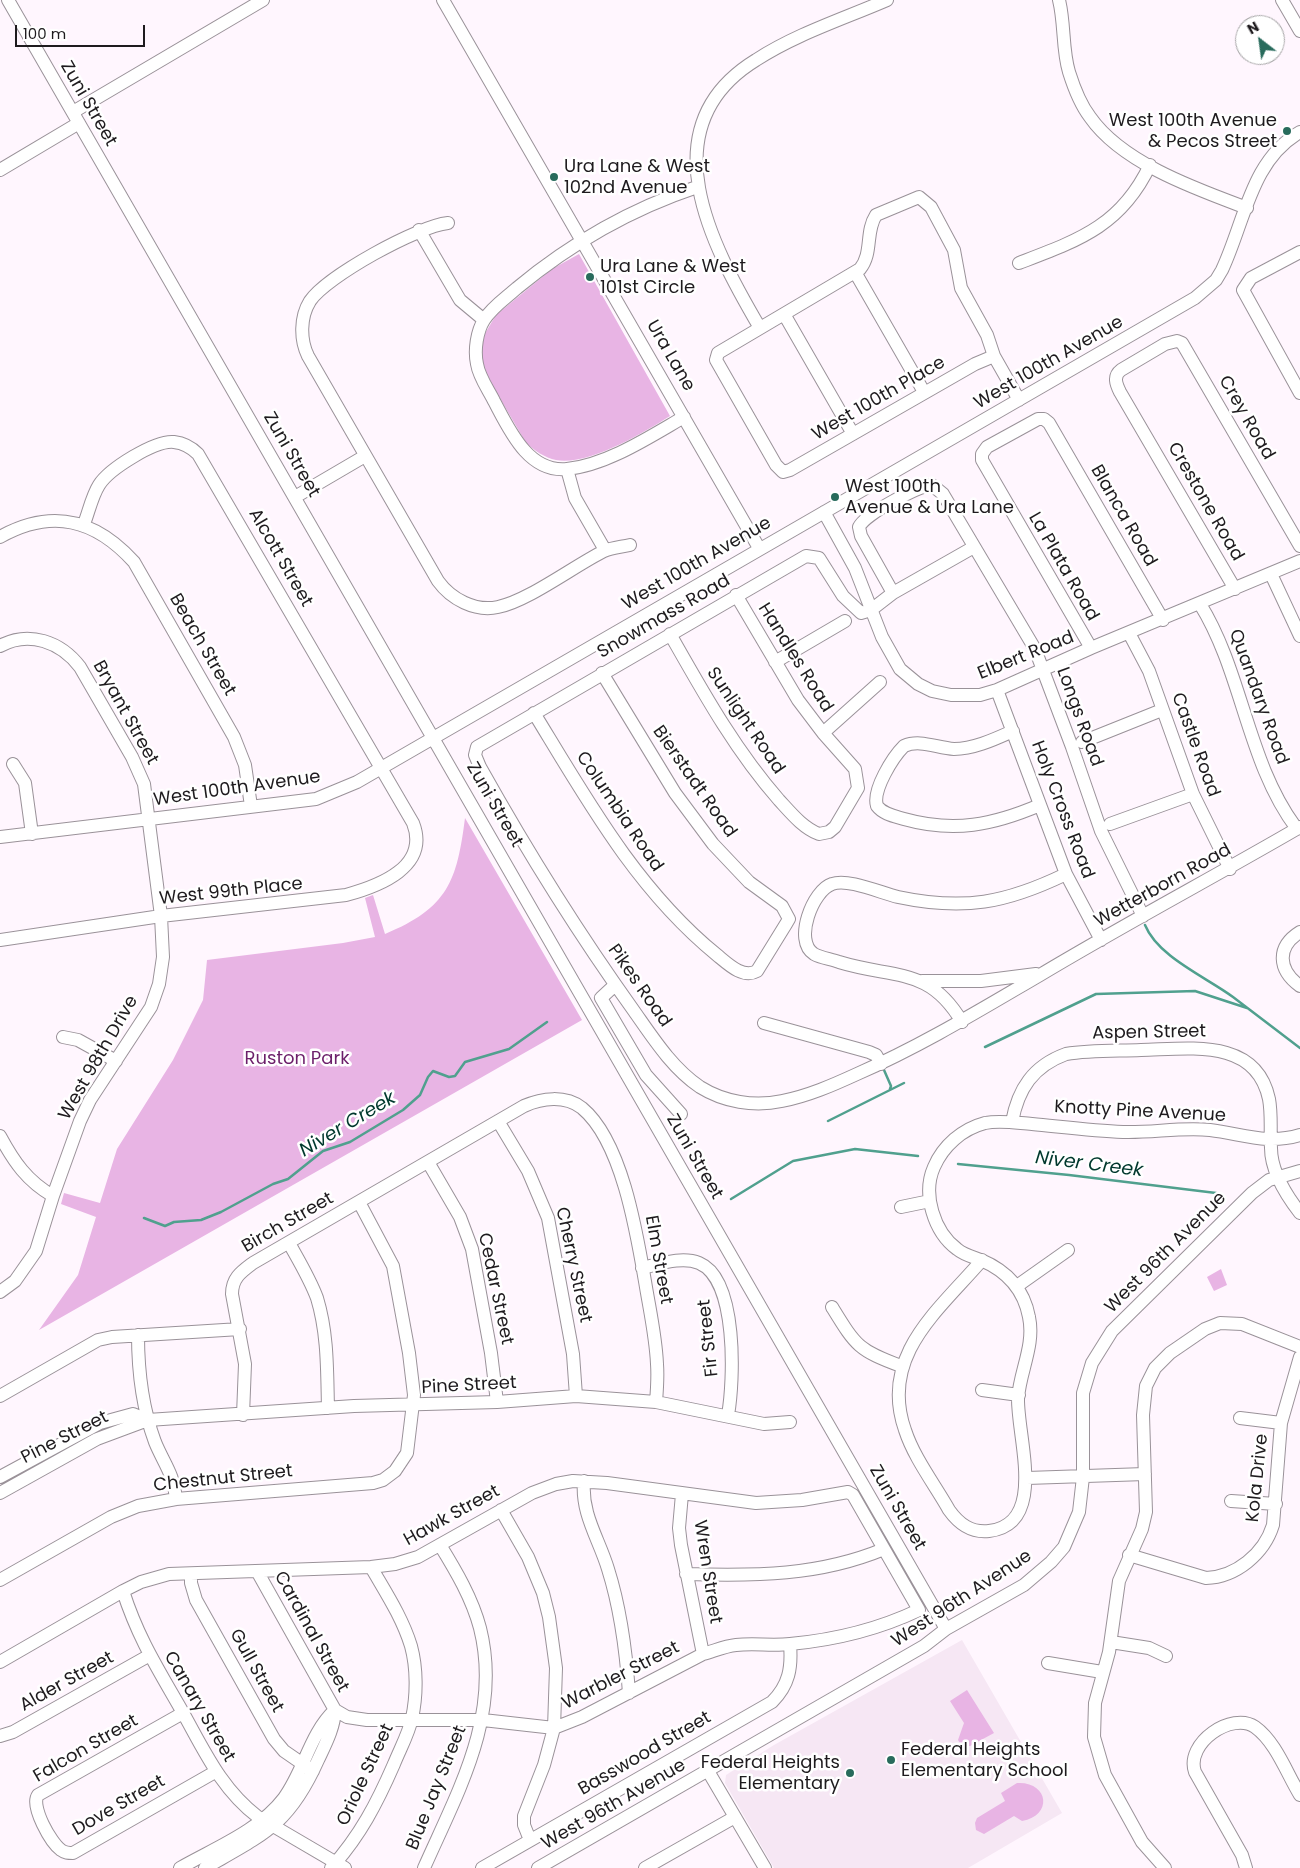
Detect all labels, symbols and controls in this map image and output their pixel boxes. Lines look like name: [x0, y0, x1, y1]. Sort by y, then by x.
scale bar: [18, 15, 148, 47]
north arrow: [1235, 15, 1285, 65]
text: N: [1243, 17, 1263, 39]
text: 100 m: [23, 23, 66, 44]
street label: Zuni Street: [55, 58, 121, 150]
place label: West 100th Avenue & Pecos Street: [1109, 110, 1277, 152]
marker: West 100th Avenue & Pecos Street: [1281, 125, 1293, 137]
place label: Ura Lane & West 102nd Avenue: [564, 156, 710, 198]
marker: Ura Lane & West 102nd Avenue: [548, 171, 560, 183]
place label: Ura Lane & West 101st Circle: [600, 256, 746, 298]
marker: Ura Lane & West 101st Circle: [584, 271, 596, 283]
street label: West 100th Avenue: [971, 312, 1127, 414]
street label: Ura Lane: [641, 317, 699, 395]
street label: West 100th Place: [809, 352, 949, 446]
street label: Crey Road: [1213, 372, 1279, 464]
street label: Zuni Street: [258, 409, 324, 501]
street label: Crestone Road: [1162, 439, 1248, 565]
street label: Blanca Road: [1085, 461, 1161, 571]
place label: West 100th Avenue & Ura Lane: [845, 476, 1014, 518]
marker: West 100th Avenue & Ura Lane: [829, 491, 841, 503]
street label: Alcott Street: [243, 505, 317, 611]
street label: La Plata Road: [1023, 509, 1103, 625]
street label: West 100th Avenue: [619, 513, 775, 615]
street label: Snowmass Road: [594, 570, 734, 664]
street label: Beach Street: [164, 590, 240, 700]
street label: Handles Road: [753, 599, 837, 717]
street label: Elbert Road: [975, 627, 1077, 685]
street label: Quandary Road: [1224, 627, 1292, 767]
street label: Bryant Street: [88, 657, 162, 769]
street label: Sunlight Road: [701, 663, 789, 779]
street label: Longs Road: [1051, 664, 1107, 770]
street label: Castle Road: [1166, 690, 1224, 800]
street label: Bierstadt Road: [647, 722, 741, 842]
street label: Holy Cross Road: [1026, 738, 1098, 882]
street label: Columbia Road: [571, 748, 667, 876]
street label: Zuni Street: [461, 759, 527, 851]
street label: West 100th Avenue: [152, 767, 322, 811]
street label: Wetterborn Road: [1091, 839, 1235, 933]
street label: West 99th Place: [158, 874, 304, 910]
street label: Pikes Road: [603, 940, 675, 1032]
street label: West 98th Drive: [55, 992, 143, 1124]
street label: Aspen Street: [1092, 1021, 1206, 1045]
park label: Ruston Park: [245, 1048, 349, 1070]
water label: Niver Creek: [296, 1087, 400, 1163]
street label: Knotty Pine Avenue: [1054, 1097, 1226, 1127]
street label: Zuni Street: [661, 1111, 727, 1203]
water label: Niver Creek: [1034, 1147, 1144, 1183]
street label: Birch Street: [238, 1188, 338, 1258]
street label: West 96th Avenue: [1101, 1188, 1231, 1318]
street label: Cherry Street: [550, 1205, 596, 1325]
street label: Elm Street: [640, 1214, 676, 1306]
street label: Cedar Street: [473, 1231, 517, 1347]
street label: Fir Street: [694, 1298, 724, 1378]
street label: Pine Street: [421, 1373, 517, 1399]
street label: Pine Street: [18, 1407, 112, 1469]
street label: Kola Drive: [1243, 1433, 1273, 1523]
street label: Chestnut Street: [152, 1461, 294, 1497]
street label: Zuni Street: [864, 1462, 930, 1554]
street label: Hawk Street: [400, 1481, 504, 1551]
street label: Wren Street: [688, 1519, 726, 1625]
street label: West 96th Avenue: [888, 1546, 1036, 1652]
street label: Cardinal Street: [269, 1568, 353, 1696]
street label: Gull Street: [224, 1626, 288, 1716]
street label: Warbler Street: [559, 1637, 683, 1715]
street label: Alder Street: [16, 1647, 118, 1717]
street label: Canary Street: [159, 1648, 239, 1766]
street label: Basswood Street: [575, 1707, 715, 1801]
street label: Falcon Street: [30, 1710, 142, 1788]
street label: Oriole Street: [333, 1721, 399, 1829]
street label: Blue Jay Street: [402, 1723, 472, 1853]
place label: Federal Heights Elementary School: [901, 1739, 1068, 1782]
place label: Federal Heights Elementary: [701, 1752, 840, 1795]
marker: Federal Heights Elementary School: [885, 1754, 897, 1766]
street label: West 96th Avenue: [538, 1755, 690, 1855]
marker: Federal Heights Elementary: [844, 1767, 856, 1779]
street label: Dove Street: [69, 1771, 169, 1841]

